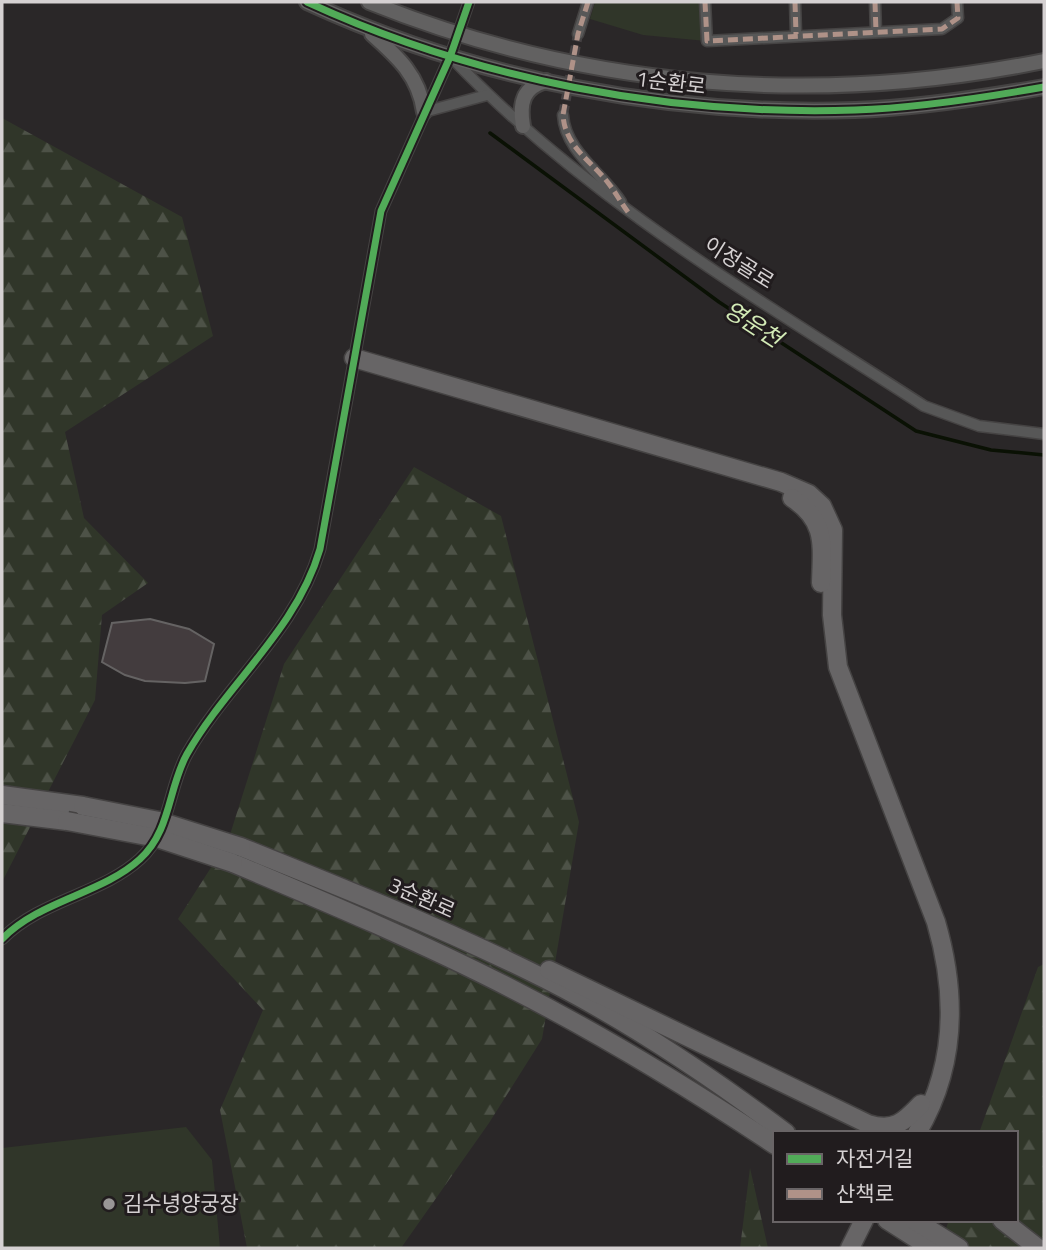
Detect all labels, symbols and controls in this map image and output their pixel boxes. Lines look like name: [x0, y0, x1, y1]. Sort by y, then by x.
street label: 1순환로: [635, 62, 708, 102]
street label: 이정골로: [698, 228, 781, 296]
water label: 영운천: [717, 292, 792, 357]
street label: 3순환로: [384, 868, 461, 926]
legend: [773, 1131, 1018, 1222]
text: 자전거길: [836, 1142, 913, 1174]
text: 산책로: [836, 1177, 894, 1209]
place label: 김수녕양궁장: [123, 1187, 239, 1219]
marker: 김수녕양궁장: [101, 1196, 117, 1212]

